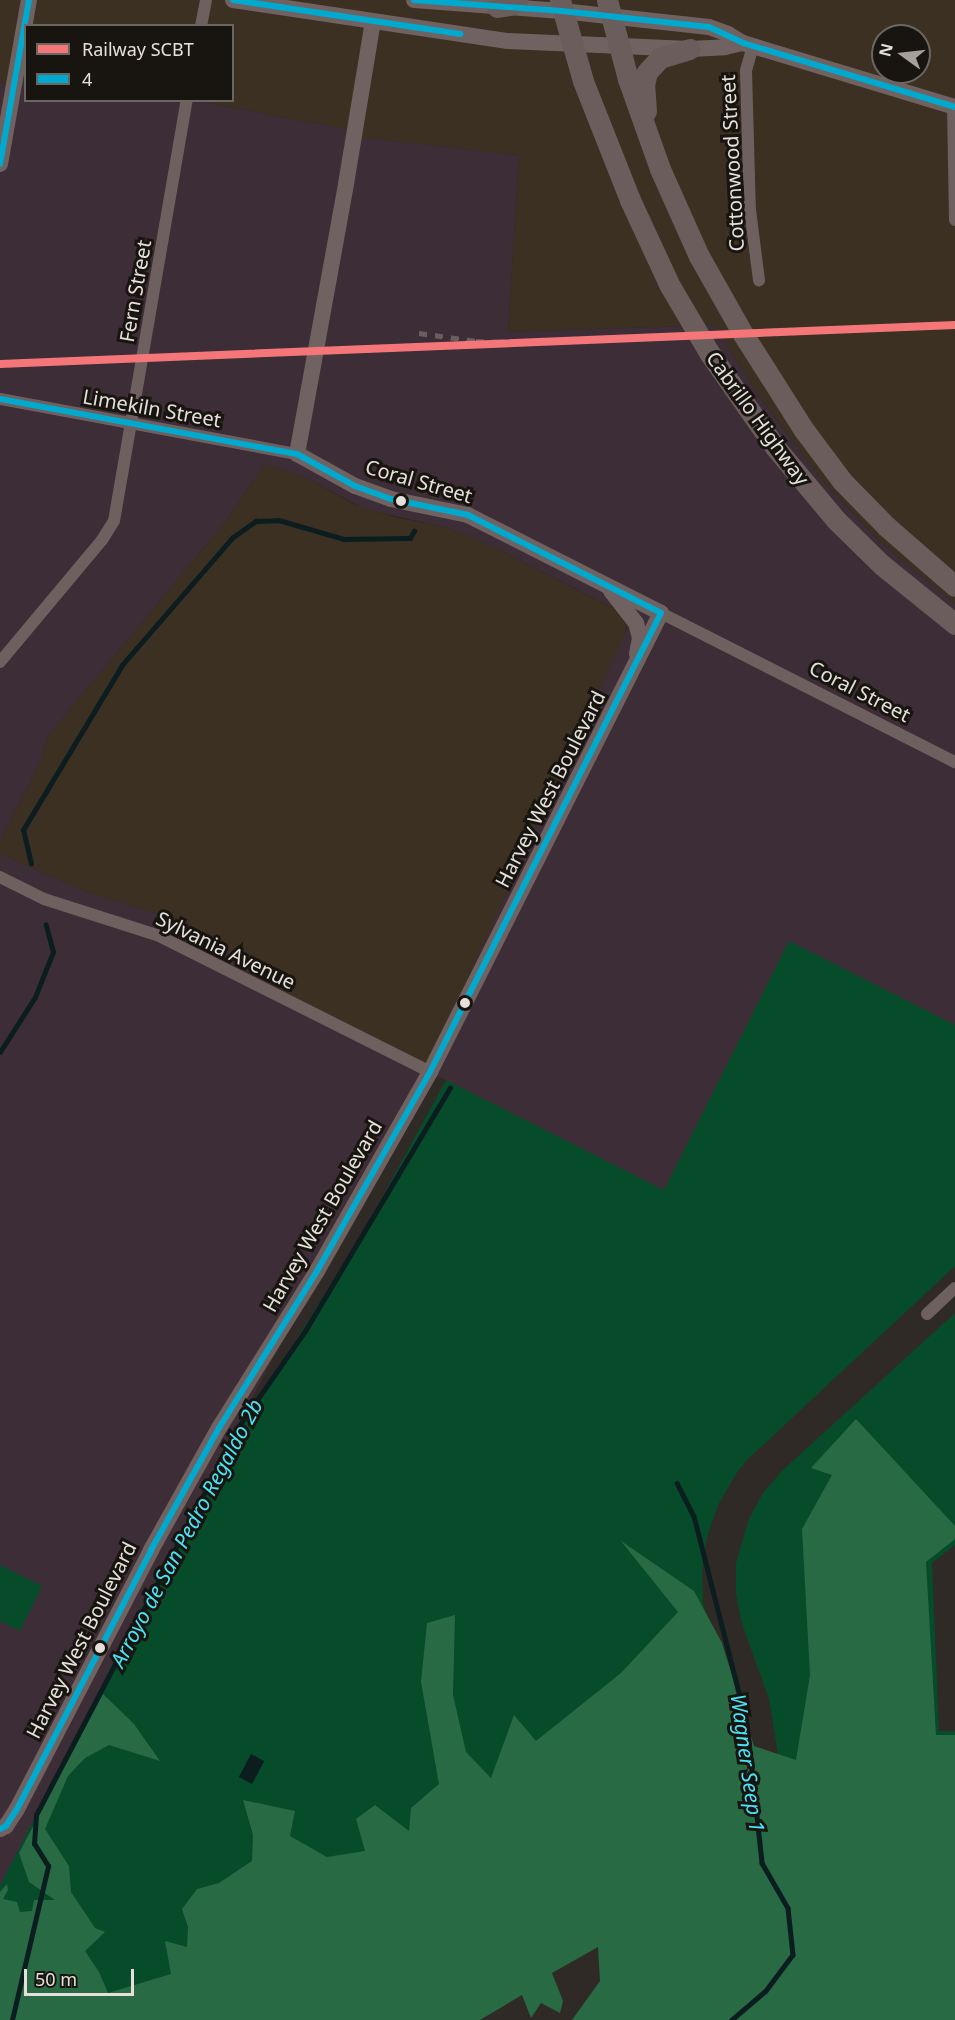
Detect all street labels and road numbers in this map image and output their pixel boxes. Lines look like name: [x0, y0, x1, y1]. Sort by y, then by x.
street label: Cottonwood Street: [715, 74, 749, 252]
street label: Fern Street: [114, 238, 156, 344]
street label: Cabrillo Highway: [702, 347, 814, 489]
street label: Limekiln Street: [81, 384, 223, 432]
street label: Coral Street: [363, 454, 475, 508]
street label: Coral Street: [806, 655, 914, 727]
street label: Harvey West Boulevard: [490, 687, 610, 891]
street label: Sylvania Avenue: [152, 906, 300, 994]
street label: Harvey West Boulevard: [257, 1116, 387, 1316]
street label: Harvey West Boulevard: [21, 1538, 141, 1742]

